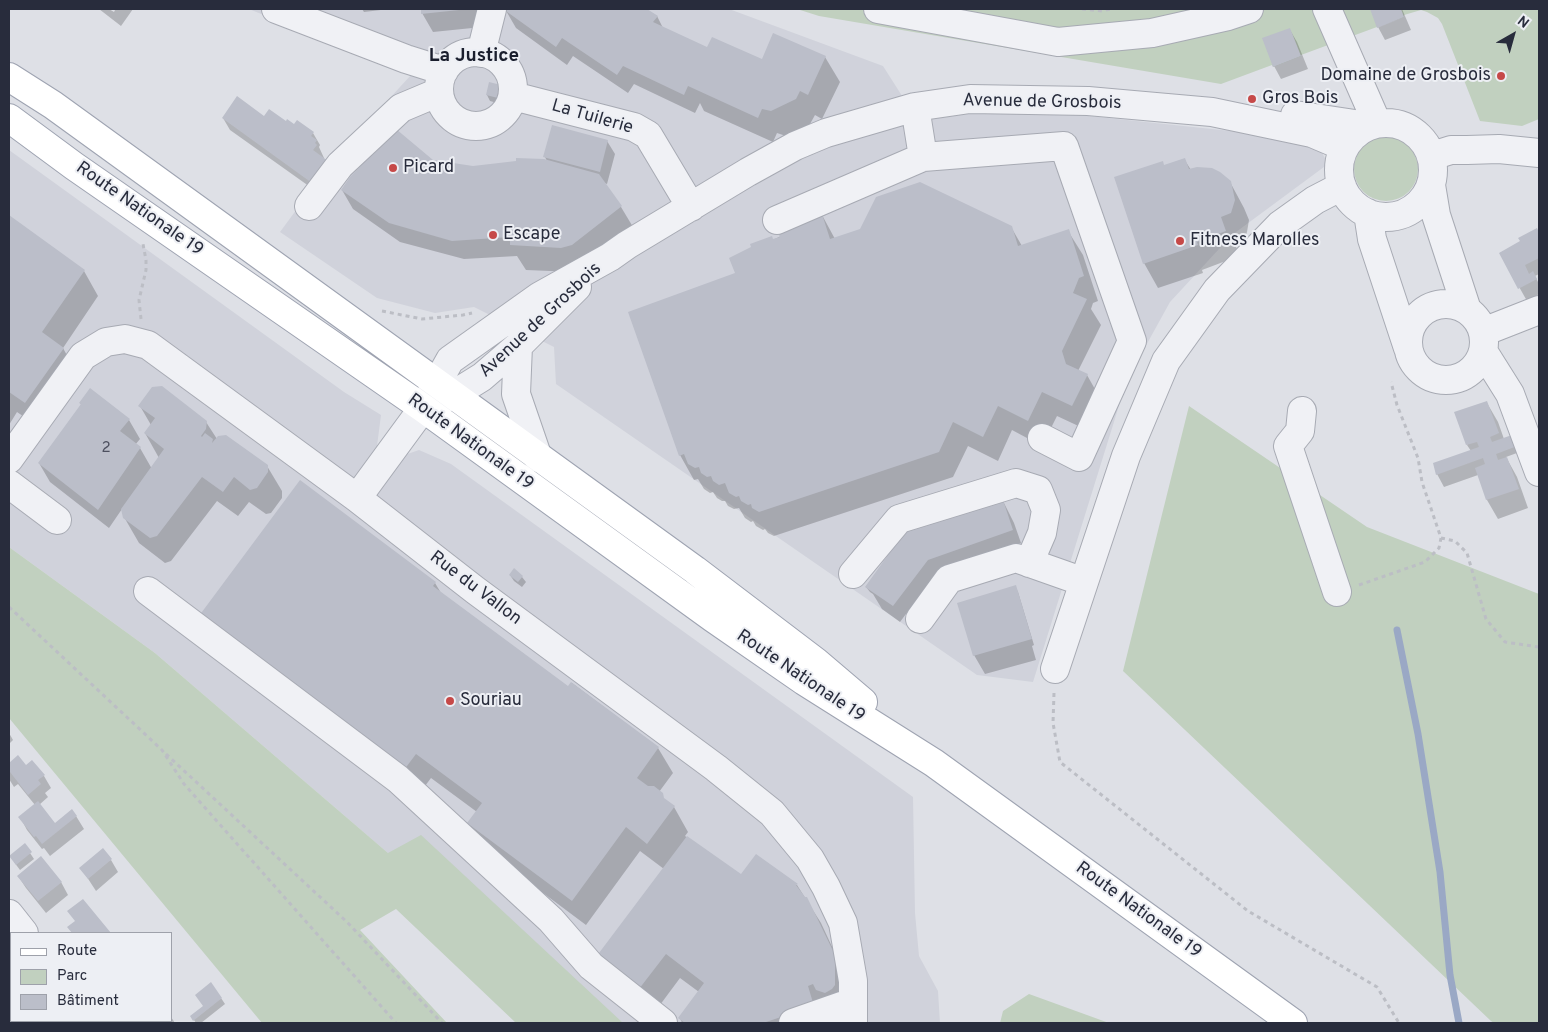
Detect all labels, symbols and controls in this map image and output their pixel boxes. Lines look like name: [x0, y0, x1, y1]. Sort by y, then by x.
north arrow: [1488, 10, 1538, 60]
text: N: [1513, 13, 1532, 33]
district label: La Justice: [429, 46, 519, 68]
place label: Domaine de Grosbois: [1321, 65, 1491, 87]
marker: Domaine de Grosbois: [1495, 70, 1507, 82]
place label: Gros Bois: [1262, 88, 1338, 110]
street label: Avenue de Grosbois: [962, 91, 1122, 115]
marker: Gros Bois: [1246, 93, 1258, 105]
street label: La Tuilerie: [549, 96, 635, 140]
place label: Picard: [403, 157, 454, 179]
street label: Route Nationale 19: [71, 158, 207, 262]
marker: Picard: [387, 162, 399, 174]
place label: Escape: [503, 224, 560, 246]
marker: Escape: [487, 229, 499, 241]
place label: Fitness Marolles: [1190, 230, 1319, 252]
marker: Fitness Marolles: [1174, 235, 1186, 247]
street label: Avenue de Grosbois: [475, 259, 607, 383]
street label: Route Nationale 19: [403, 390, 537, 496]
house number: 2: [101, 440, 111, 458]
street label: Rue du Vallon: [425, 547, 525, 631]
street label: Route Nationale 19: [732, 626, 868, 728]
place label: Souriau: [460, 690, 522, 712]
marker: Souriau: [444, 695, 456, 707]
street label: Route Nationale 19: [1071, 858, 1205, 964]
legend: [10, 932, 172, 1022]
text: Route: [57, 942, 97, 961]
text: Parc: [57, 967, 87, 986]
text: Bâtiment: [57, 992, 119, 1011]

